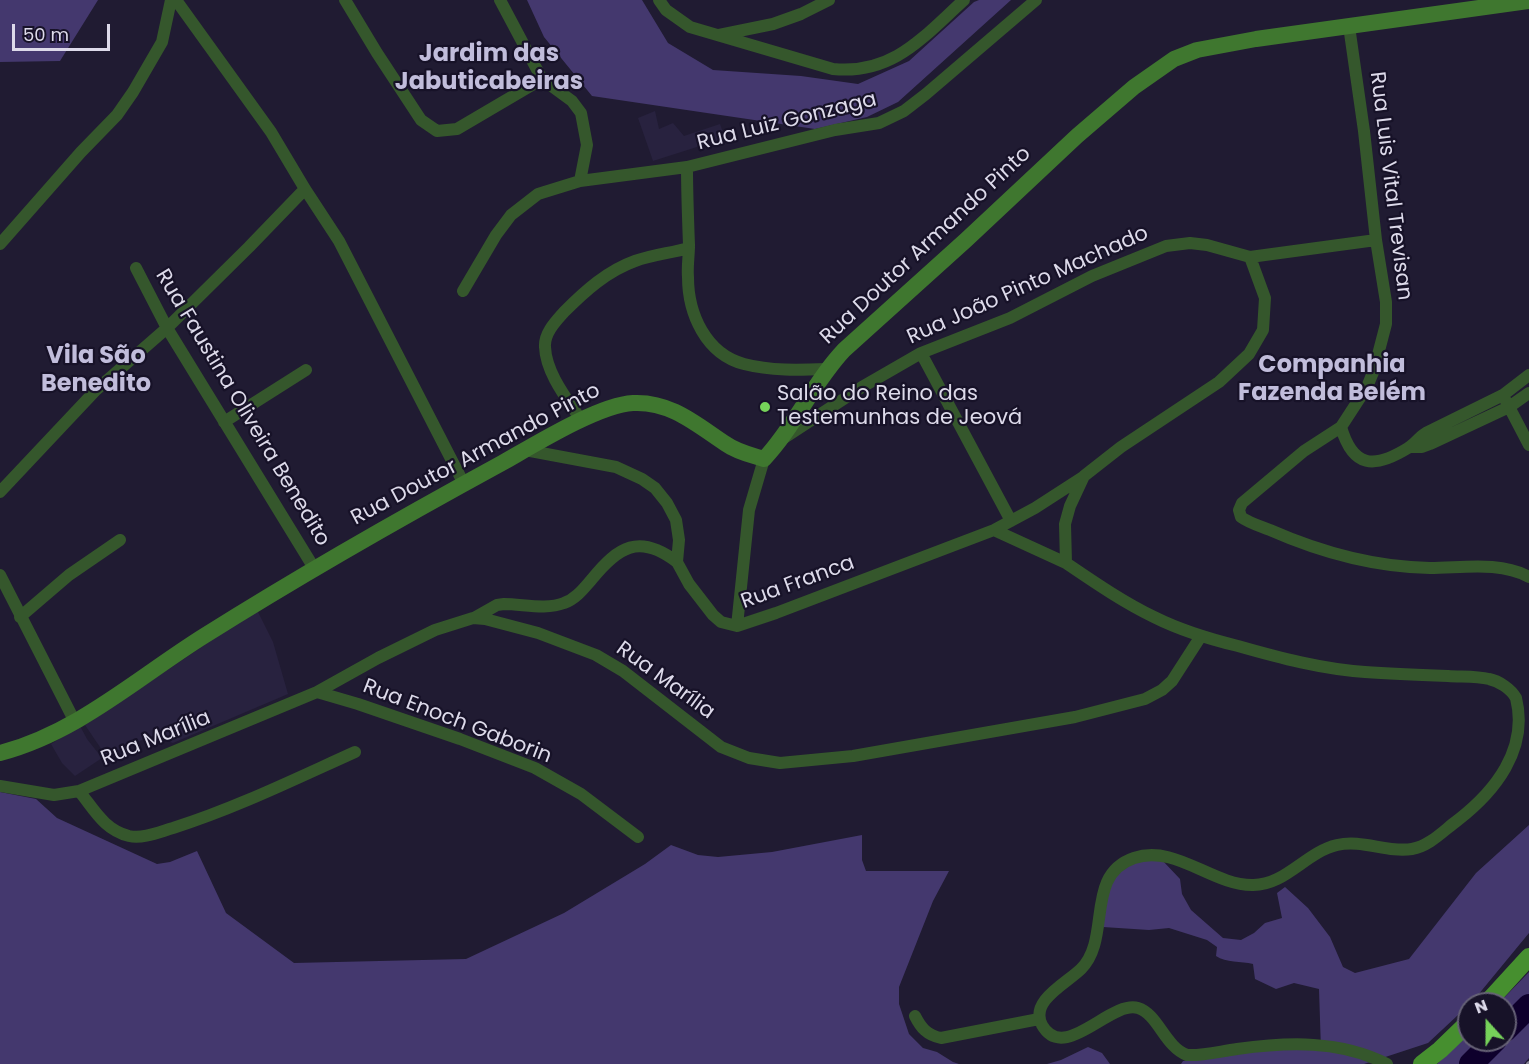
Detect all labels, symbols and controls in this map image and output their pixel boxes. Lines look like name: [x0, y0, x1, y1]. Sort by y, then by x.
scale bar: [15, 12, 112, 50]
text: 50 m: [23, 22, 69, 47]
district label: Jardim das Jabuticabeiras: [395, 41, 583, 97]
street label: Rua Luis Vital Trevisan: [1363, 70, 1417, 302]
street label: Rua Luiz Gonzaga: [695, 87, 879, 157]
street label: Rua Doutor Armando Pinto: [816, 142, 1036, 350]
street label: Rua João Pinto Machado: [903, 221, 1153, 351]
street label: Rua Faustina Oliveira Benedito: [149, 265, 335, 551]
district label: Vila São Benedito: [41, 343, 151, 399]
district label: Companhia Fazenda Belém: [1238, 352, 1426, 408]
street label: Rua Doutor Armando Pinto: [347, 378, 605, 532]
place label: Salão do Reino das Testemunhas de Jeová: [777, 382, 1022, 432]
marker: Salão do Reino das Testemunhas de Jeová: [758, 400, 772, 414]
street label: Rua Franca: [738, 551, 858, 615]
street label: Rua Marília: [611, 637, 719, 725]
street label: Rua Enoch Gaborin: [359, 674, 555, 770]
street label: Rua Marília: [98, 706, 214, 772]
north arrow: [1457, 992, 1517, 1052]
text: N: [1471, 994, 1491, 1019]

